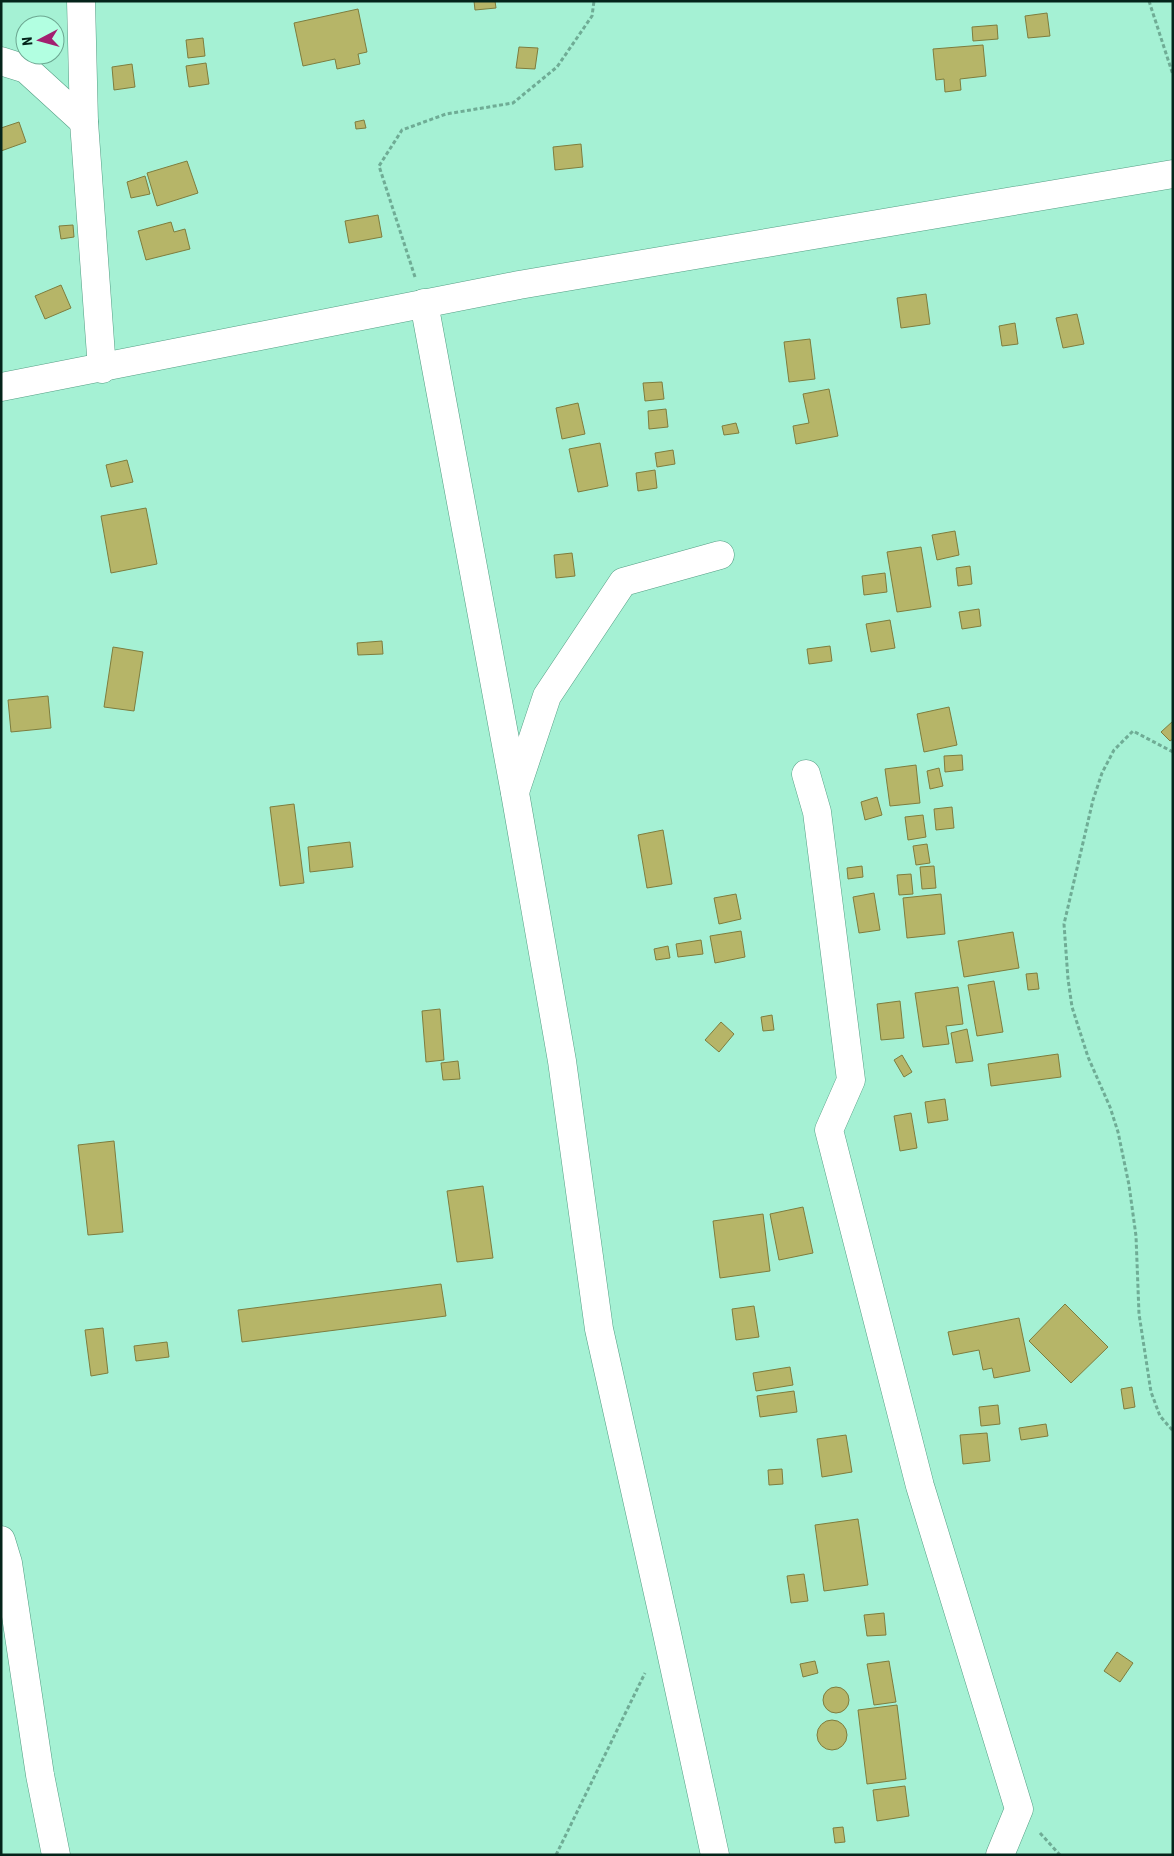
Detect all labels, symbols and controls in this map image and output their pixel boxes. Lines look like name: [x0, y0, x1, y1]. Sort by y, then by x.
north arrow: [15, 15, 65, 65]
text: N: [19, 36, 35, 46]

